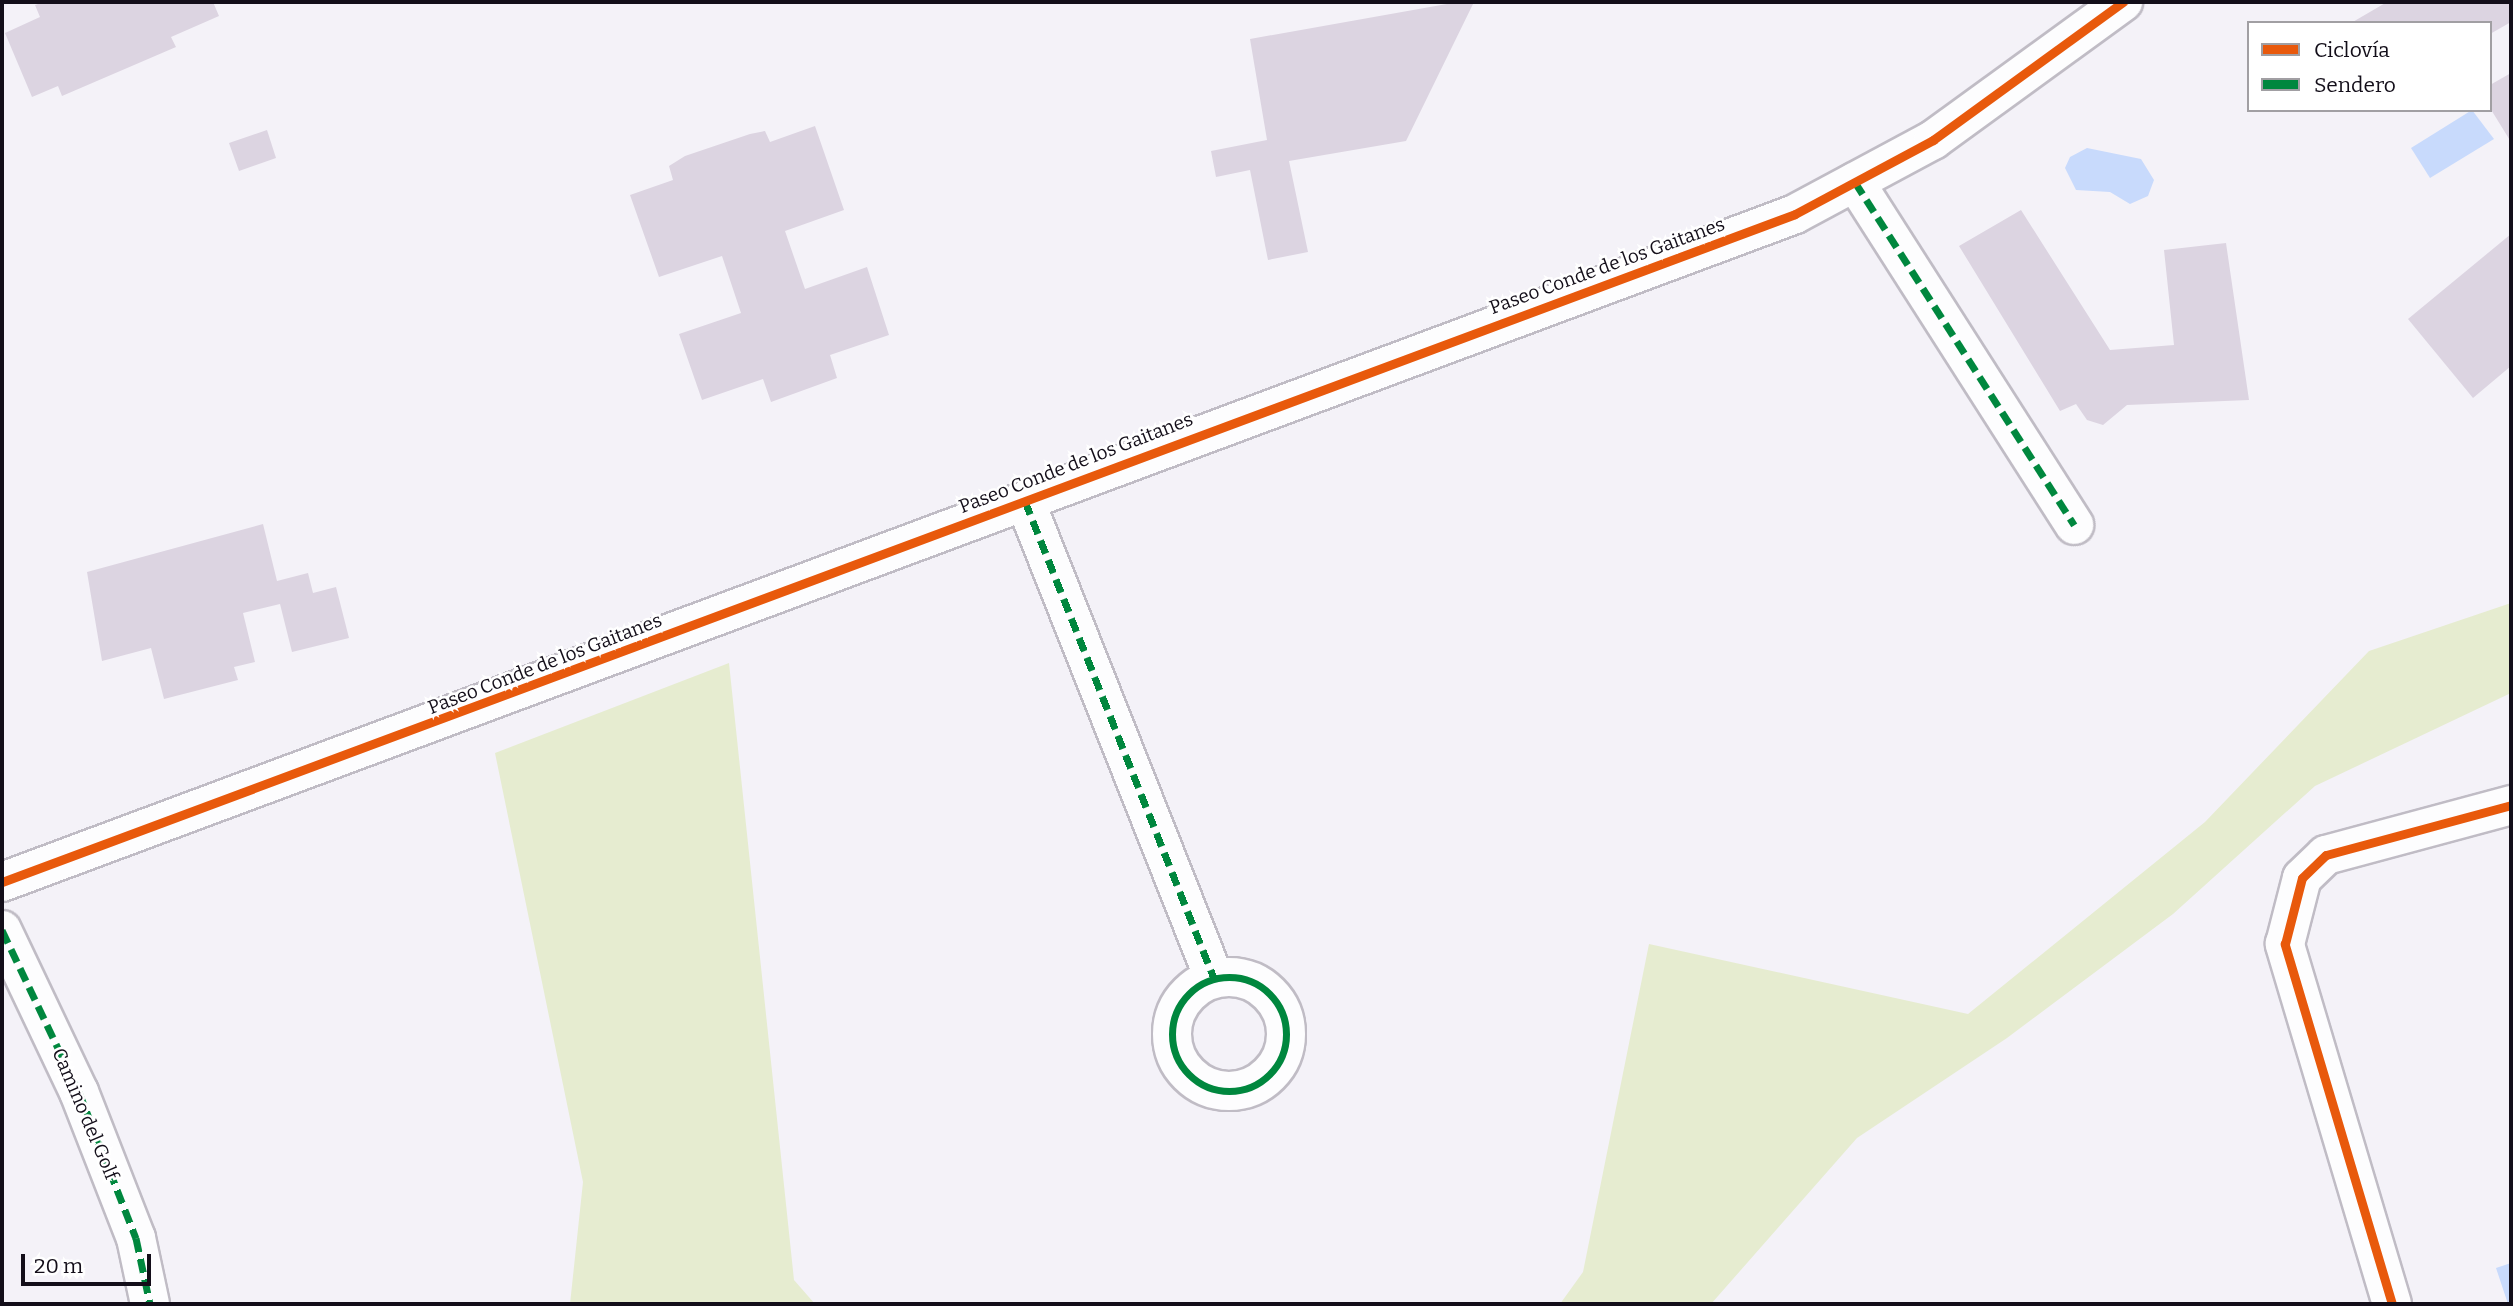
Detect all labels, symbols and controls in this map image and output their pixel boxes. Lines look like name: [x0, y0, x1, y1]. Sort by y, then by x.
legend: [2247, 21, 2492, 112]
text: Ciclovía: [2314, 37, 2390, 63]
text: Sendero: [2314, 72, 2396, 98]
street label: Paseo Conde de los Gaitanes: [1486, 213, 1728, 319]
street label: Paseo Conde de los Gaitanes: [956, 408, 1196, 518]
street label: Paseo Conde de los Gaitanes: [425, 609, 665, 719]
street label: Camino del Golf: [47, 1045, 123, 1183]
scale bar: [24, 1240, 154, 1284]
text: 20 m: [34, 1253, 83, 1279]

